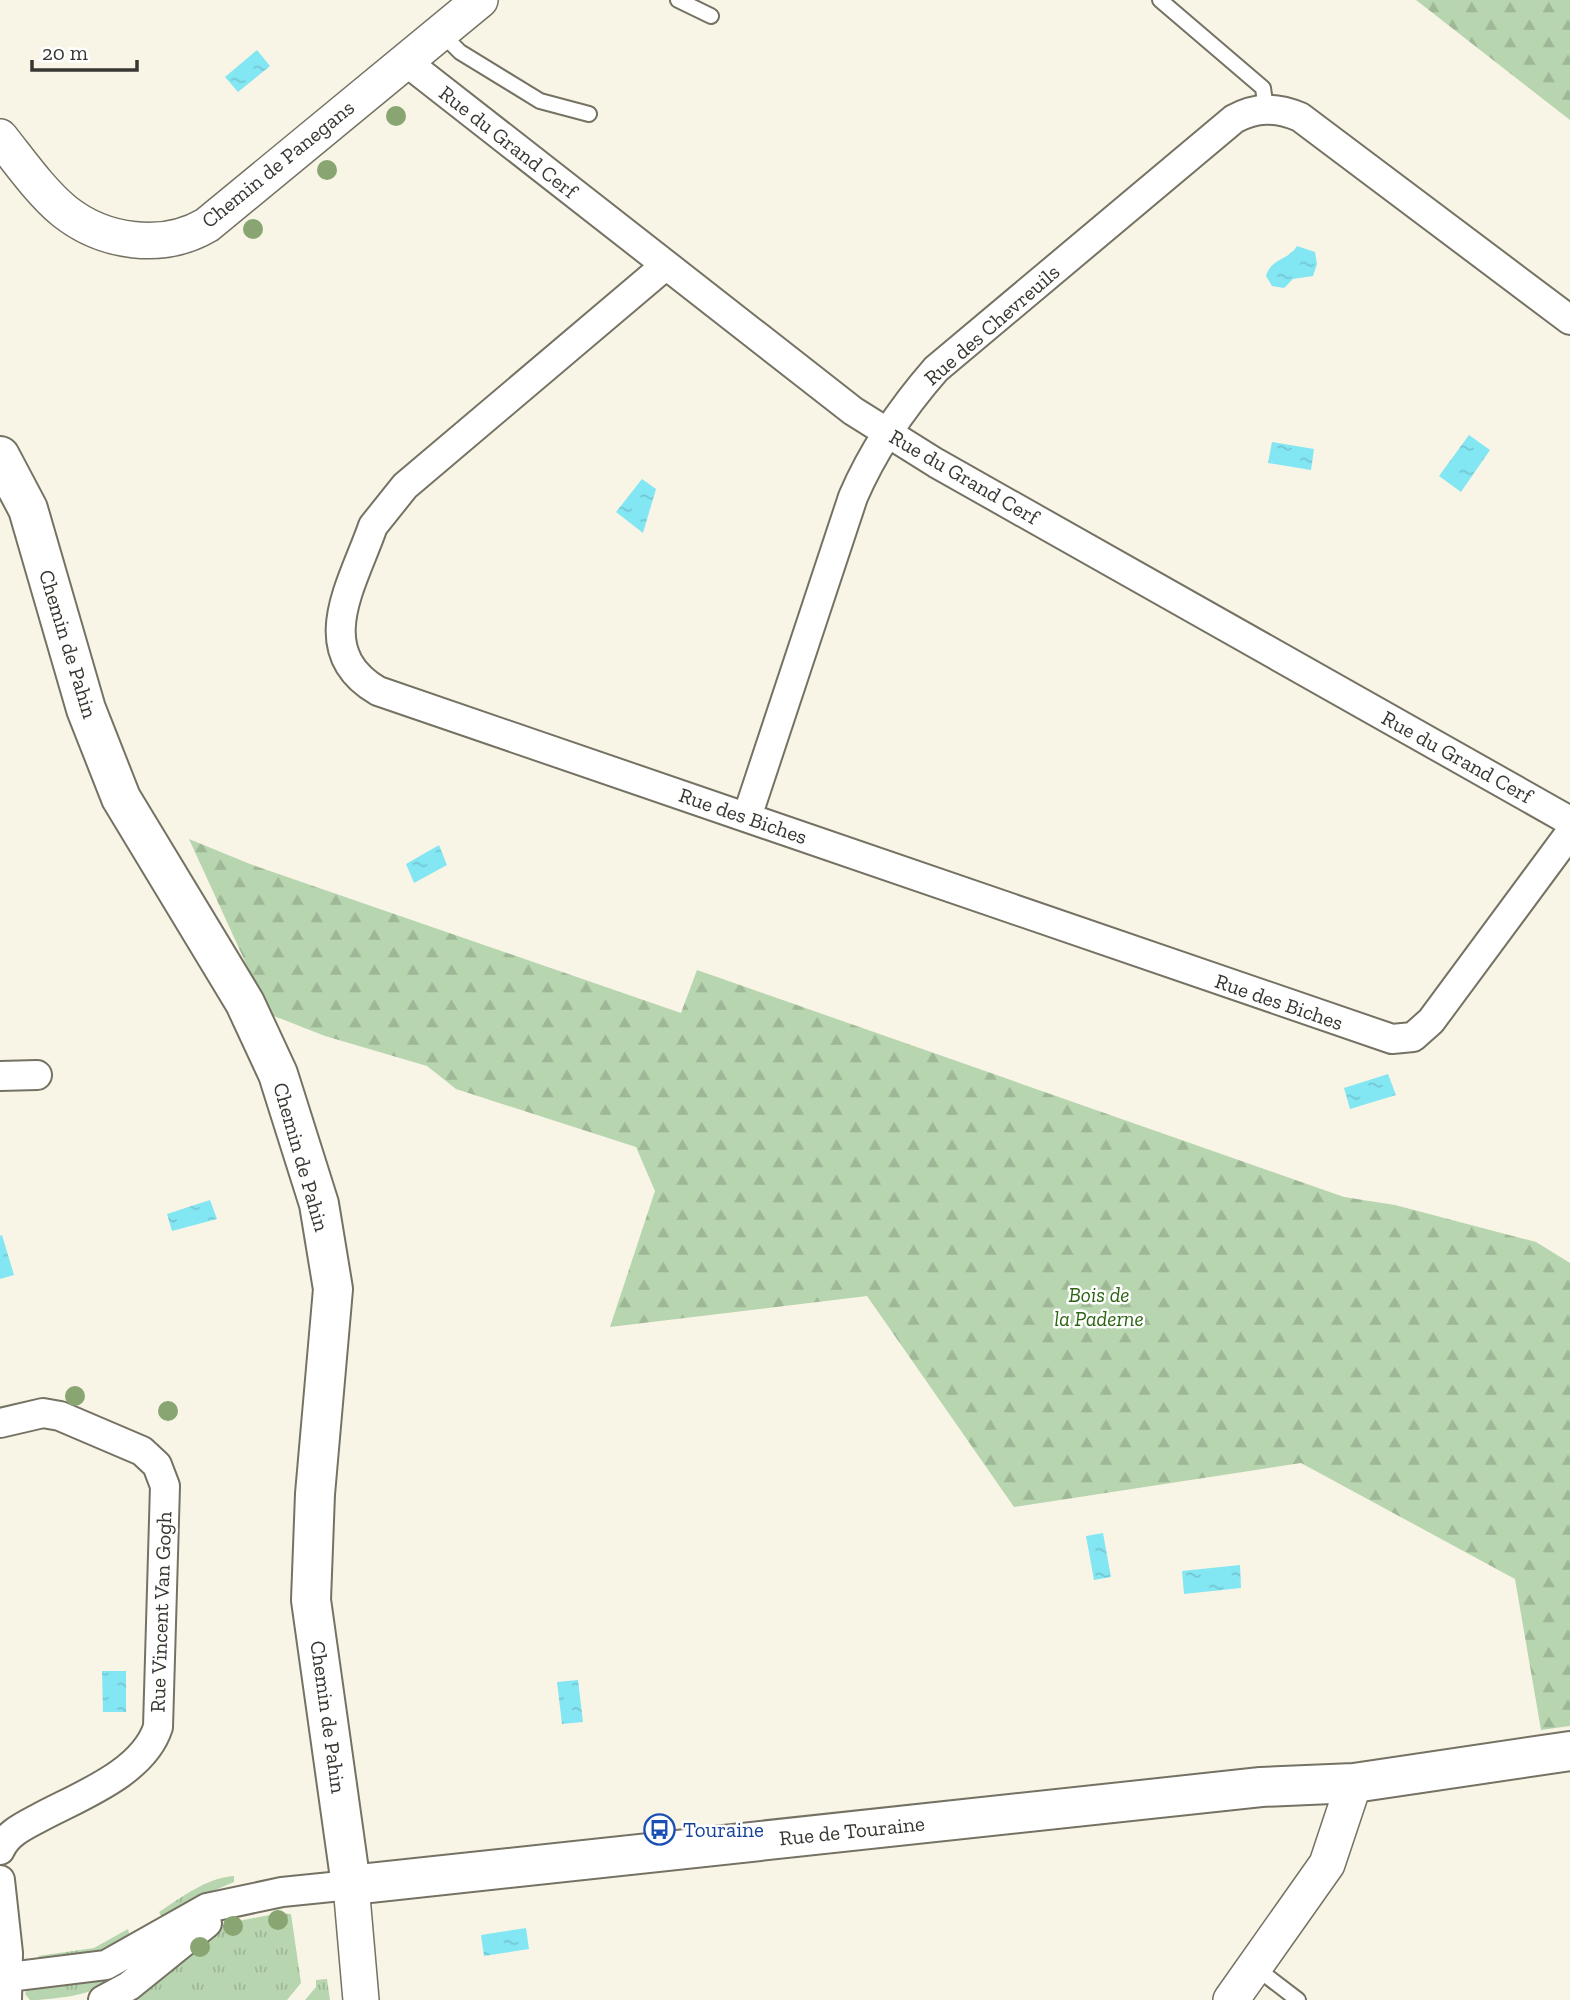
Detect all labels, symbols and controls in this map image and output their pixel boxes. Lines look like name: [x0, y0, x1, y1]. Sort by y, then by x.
scale bar: [32, 28, 136, 72]
text: 20 m: [42, 40, 88, 65]
street label: Rue du Grand Cerf: [434, 80, 583, 204]
street label: Chemin de Panegans: [196, 94, 359, 233]
street label: Rue des Chevreuils: [919, 259, 1065, 390]
street label: Rue du Grand Cerf: [885, 424, 1044, 530]
street label: Chemin de Pahin: [34, 567, 103, 721]
street label: Rue du Grand Cerf: [1378, 705, 1538, 809]
street label: Rue des Biches: [676, 782, 811, 849]
street label: Rue des Biches: [1212, 968, 1347, 1035]
street label: Chemin de Pahin: [268, 1079, 335, 1234]
park label: Bois de la Paderne: [1054, 1282, 1144, 1331]
street label: Rue Vincent Van Gogh: [145, 1511, 177, 1713]
street label: Chemin de Pahin: [305, 1639, 352, 1795]
street label: Rue de Touraine: [778, 1810, 926, 1851]
bus stop icon: Touraine: [643, 1813, 677, 1847]
place label: Touraine: [683, 1817, 764, 1842]

